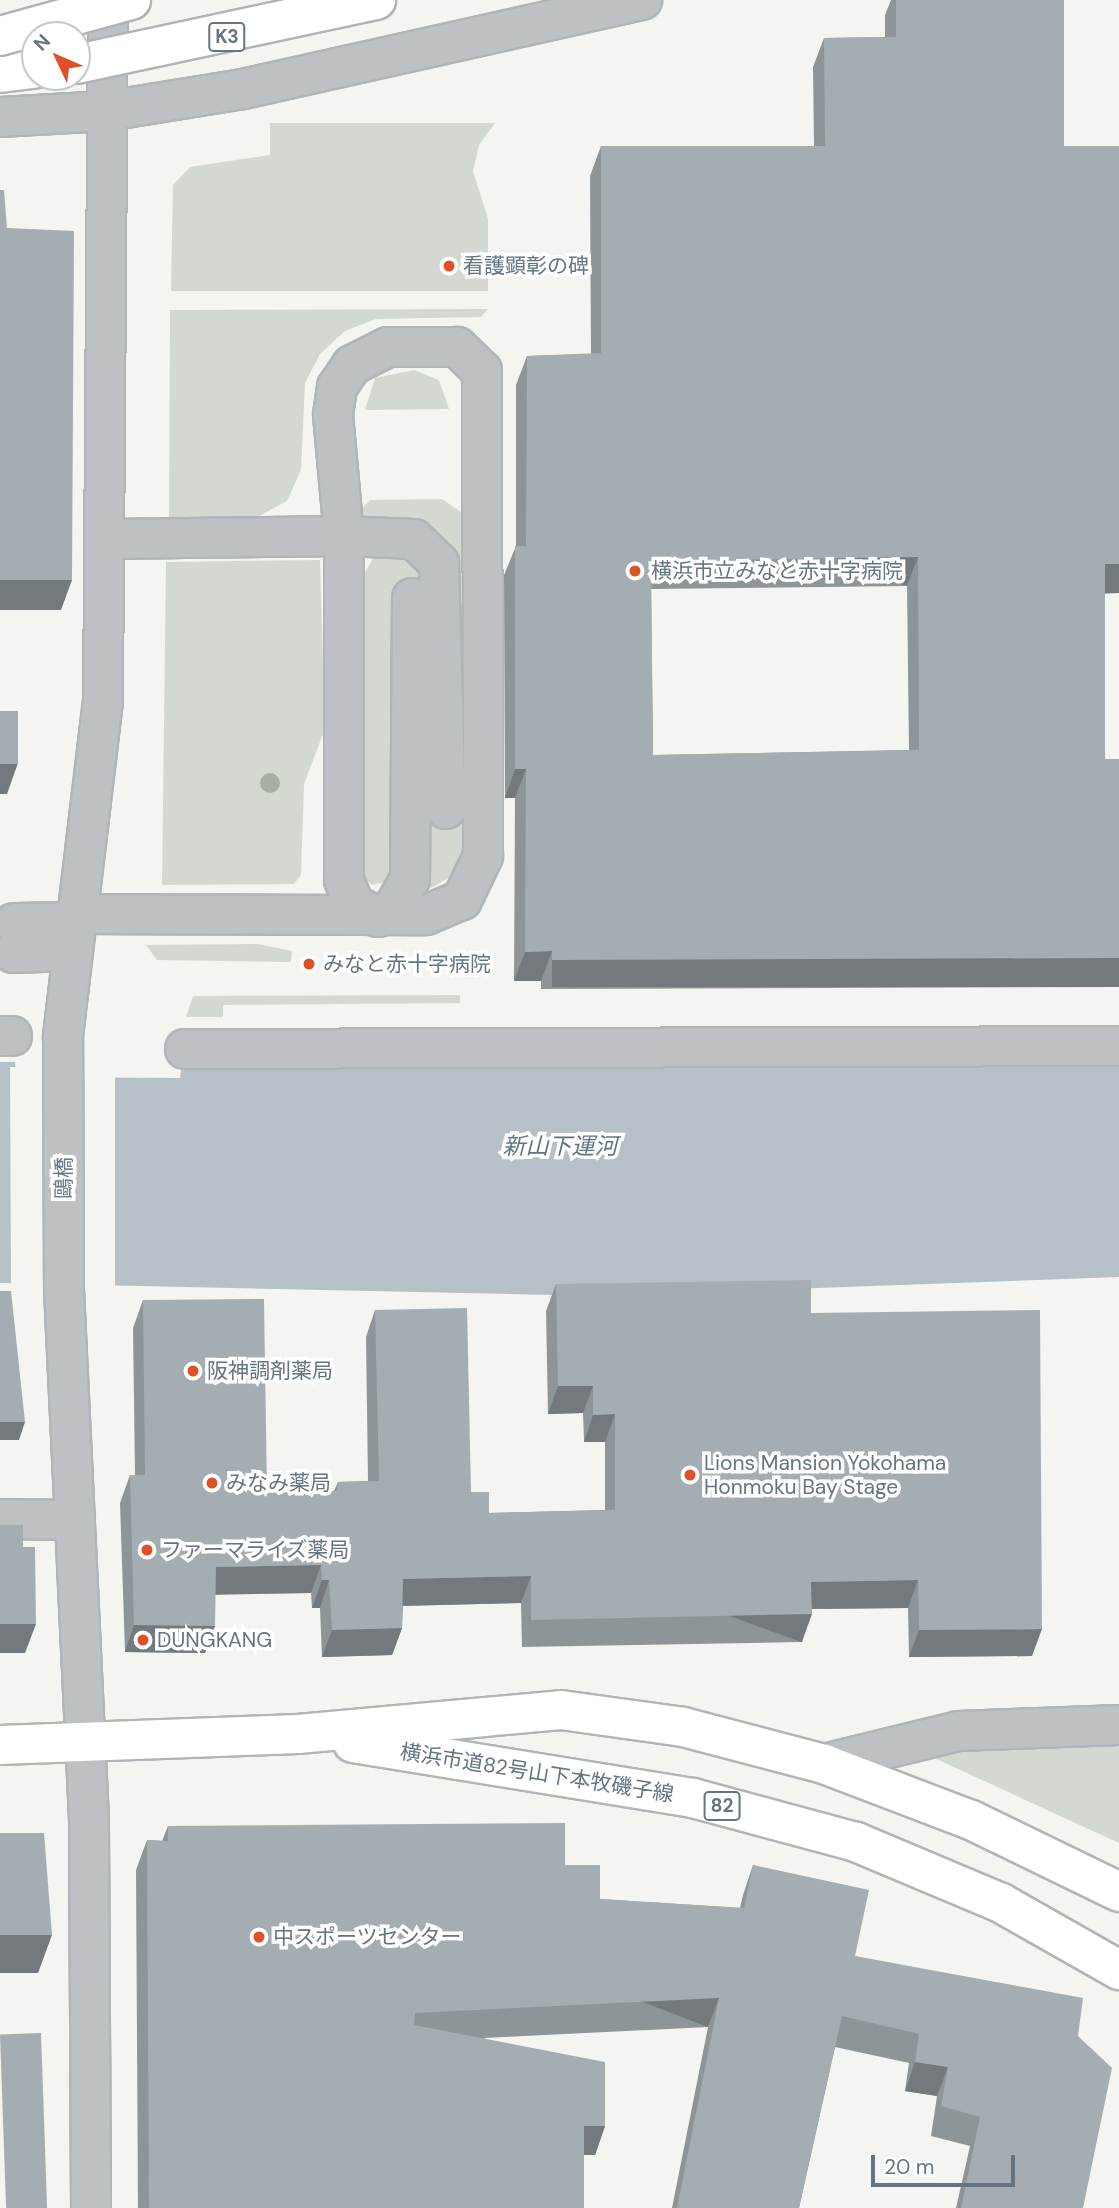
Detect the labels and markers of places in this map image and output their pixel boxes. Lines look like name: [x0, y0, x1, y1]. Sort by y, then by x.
place label: 看護顕彰の碑: [463, 253, 589, 279]
marker: 看護顕彰の碑: [441, 258, 457, 274]
place label: 横浜市立みなと赤十字病院: [651, 558, 903, 584]
marker: 横浜市立みなと赤十字病院: [625, 561, 645, 581]
place label: みなと赤十字病院: [323, 951, 491, 977]
marker: みなと赤十字病院: [301, 956, 317, 972]
place label: 阪神調剤薬局: [207, 1358, 333, 1384]
marker: 阪神調剤薬局: [185, 1363, 201, 1379]
place label: Lions Mansion Yokohama Honmoku Bay Stage: [704, 1450, 946, 1500]
marker: Lions Mansion Yokohama Honmoku Bay Stage: [682, 1467, 698, 1483]
place label: みなみ薬局: [226, 1470, 331, 1496]
marker: みなみ薬局: [204, 1475, 220, 1491]
place label: ファーマライズ薬局: [161, 1537, 350, 1563]
marker: ファーマライズ薬局: [139, 1542, 155, 1558]
place label: DUNGKANG: [157, 1627, 272, 1653]
marker: DUNGKANG: [135, 1632, 151, 1648]
place label: 中スポーツセンター: [273, 1924, 462, 1950]
marker: 中スポーツセンター: [251, 1929, 267, 1945]

